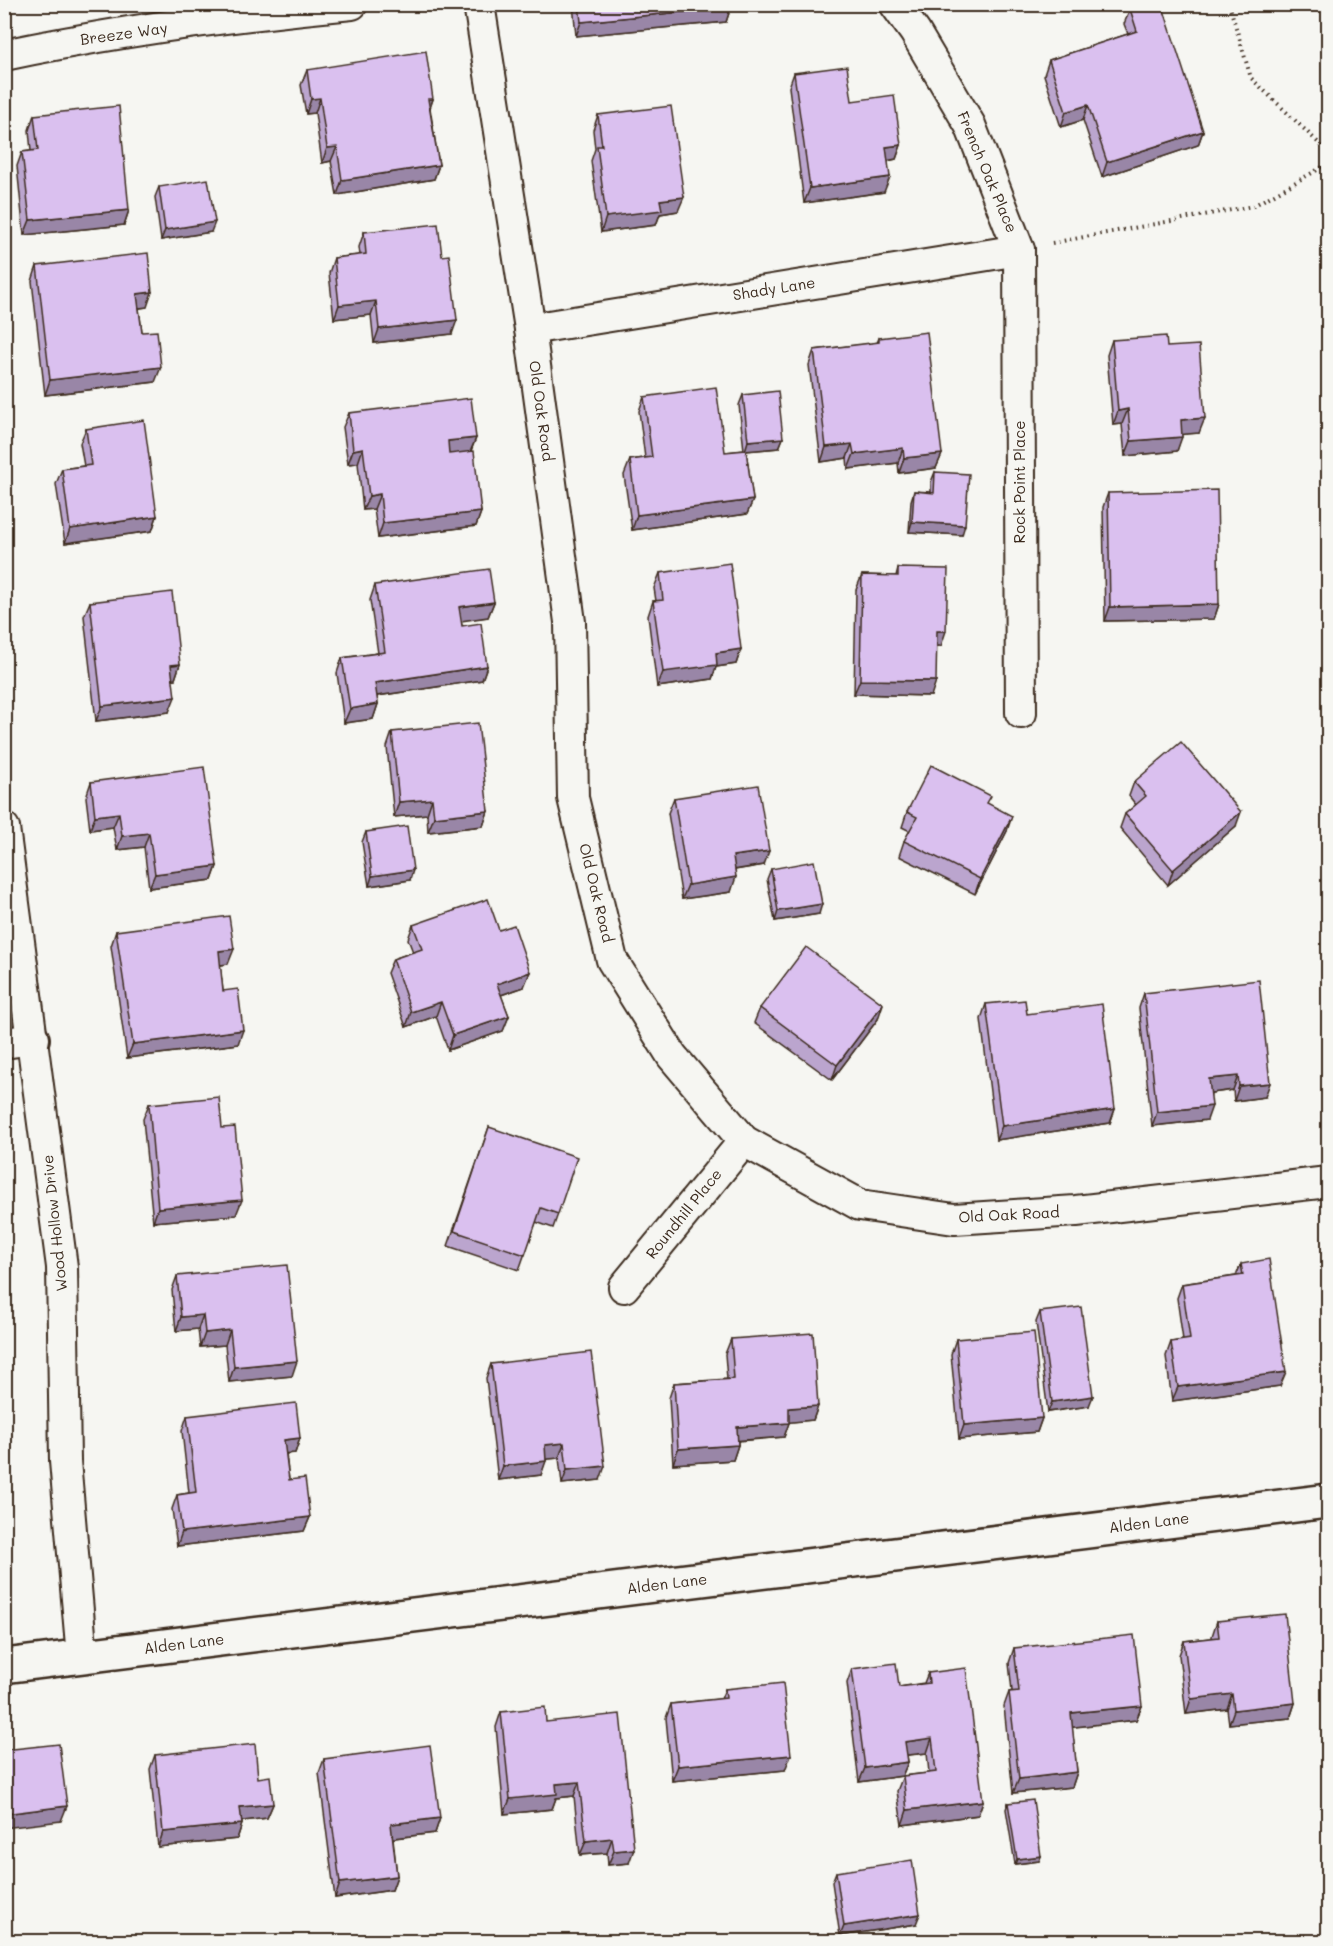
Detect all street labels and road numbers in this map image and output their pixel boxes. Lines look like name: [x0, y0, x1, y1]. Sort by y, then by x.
street label: Breeze Way: [79, 17, 169, 49]
street label: French Oak Place: [953, 108, 1023, 235]
street label: Shady Lane: [731, 272, 817, 304]
street label: Old Oak Road: [525, 359, 559, 462]
street label: Rock Point Place: [1009, 421, 1029, 543]
street label: Old Oak Road: [575, 841, 619, 944]
street label: Wood Hollow Drive: [37, 1154, 71, 1292]
street label: Roundhill Place: [641, 1164, 726, 1263]
street label: Old Oak Road: [958, 1201, 1060, 1227]
street label: Alden Lane: [1108, 1507, 1190, 1537]
street label: Alden Lane: [626, 1568, 708, 1598]
street label: Alden Lane: [143, 1628, 225, 1658]

